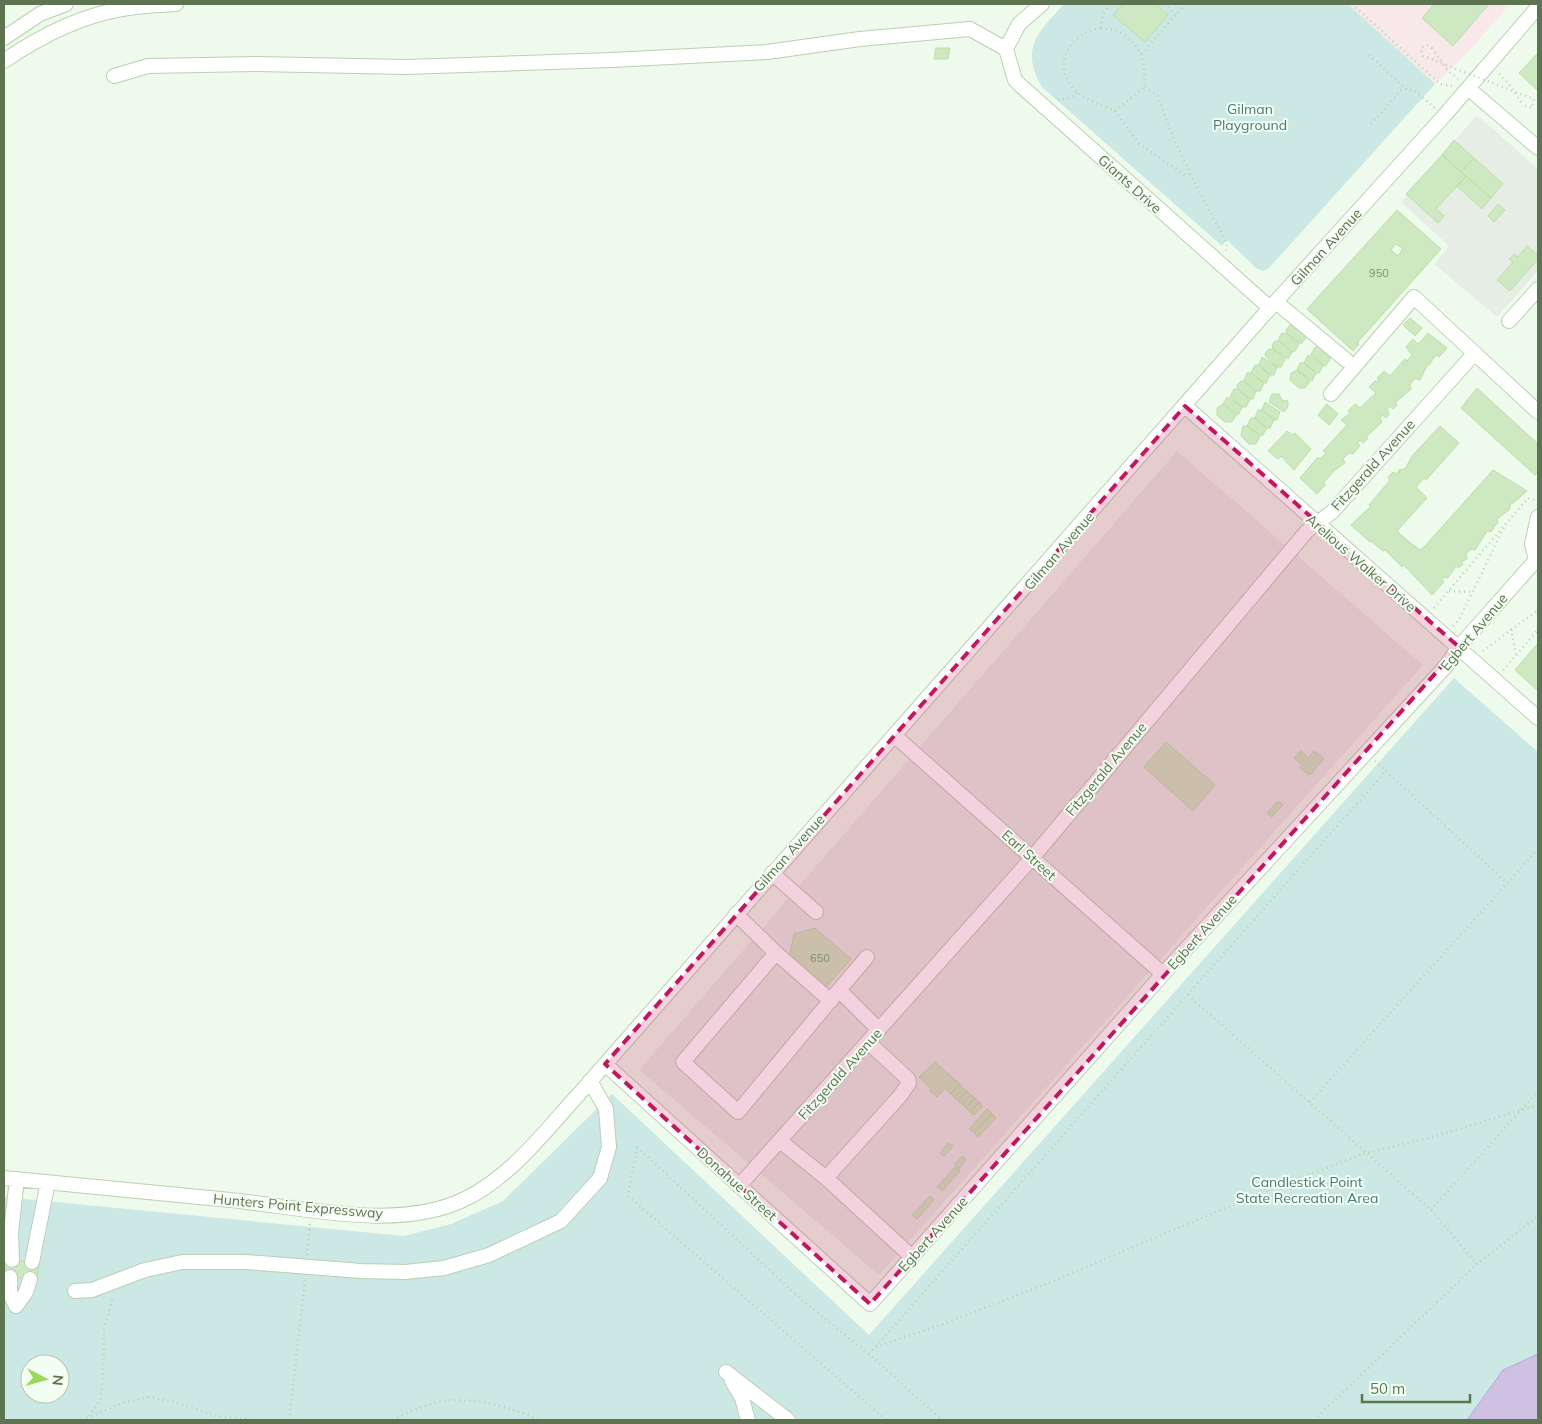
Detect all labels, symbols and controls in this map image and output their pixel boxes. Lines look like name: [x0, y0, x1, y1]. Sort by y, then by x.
park label: Gilman Playground: [1213, 100, 1287, 134]
street label: Giants Drive: [1094, 151, 1166, 217]
street label: Gilman Avenue: [1286, 204, 1366, 290]
house number: 950: [1369, 266, 1389, 280]
street label: Fitzgerald Avenue: [1327, 416, 1419, 514]
street label: Gilman Avenue: [1020, 508, 1098, 594]
street label: Arelious Walker Drive: [1302, 510, 1420, 616]
street label: Egbert Avenue: [1436, 590, 1512, 674]
street label: Fitzgerald Avenue: [1062, 718, 1150, 820]
street label: Gilman Avenue: [749, 810, 829, 896]
street label: Earl Street: [998, 826, 1060, 884]
street label: Egbert Avenue: [1163, 891, 1241, 973]
house number: 650: [810, 951, 830, 965]
street label: Fitzgerald Avenue: [794, 1025, 886, 1123]
street label: Donahue Street: [693, 1143, 781, 1225]
park label: Candlestick Point State Recreation Area: [1236, 1173, 1378, 1207]
street label: Hunters Point Expressway: [212, 1190, 384, 1222]
street label: Egbert Avenue: [894, 1193, 972, 1275]
north arrow: [20, 1354, 70, 1404]
scale bar: [1362, 1372, 1470, 1404]
text: N: [48, 1374, 67, 1387]
text: 50 m: [1370, 1379, 1405, 1398]

